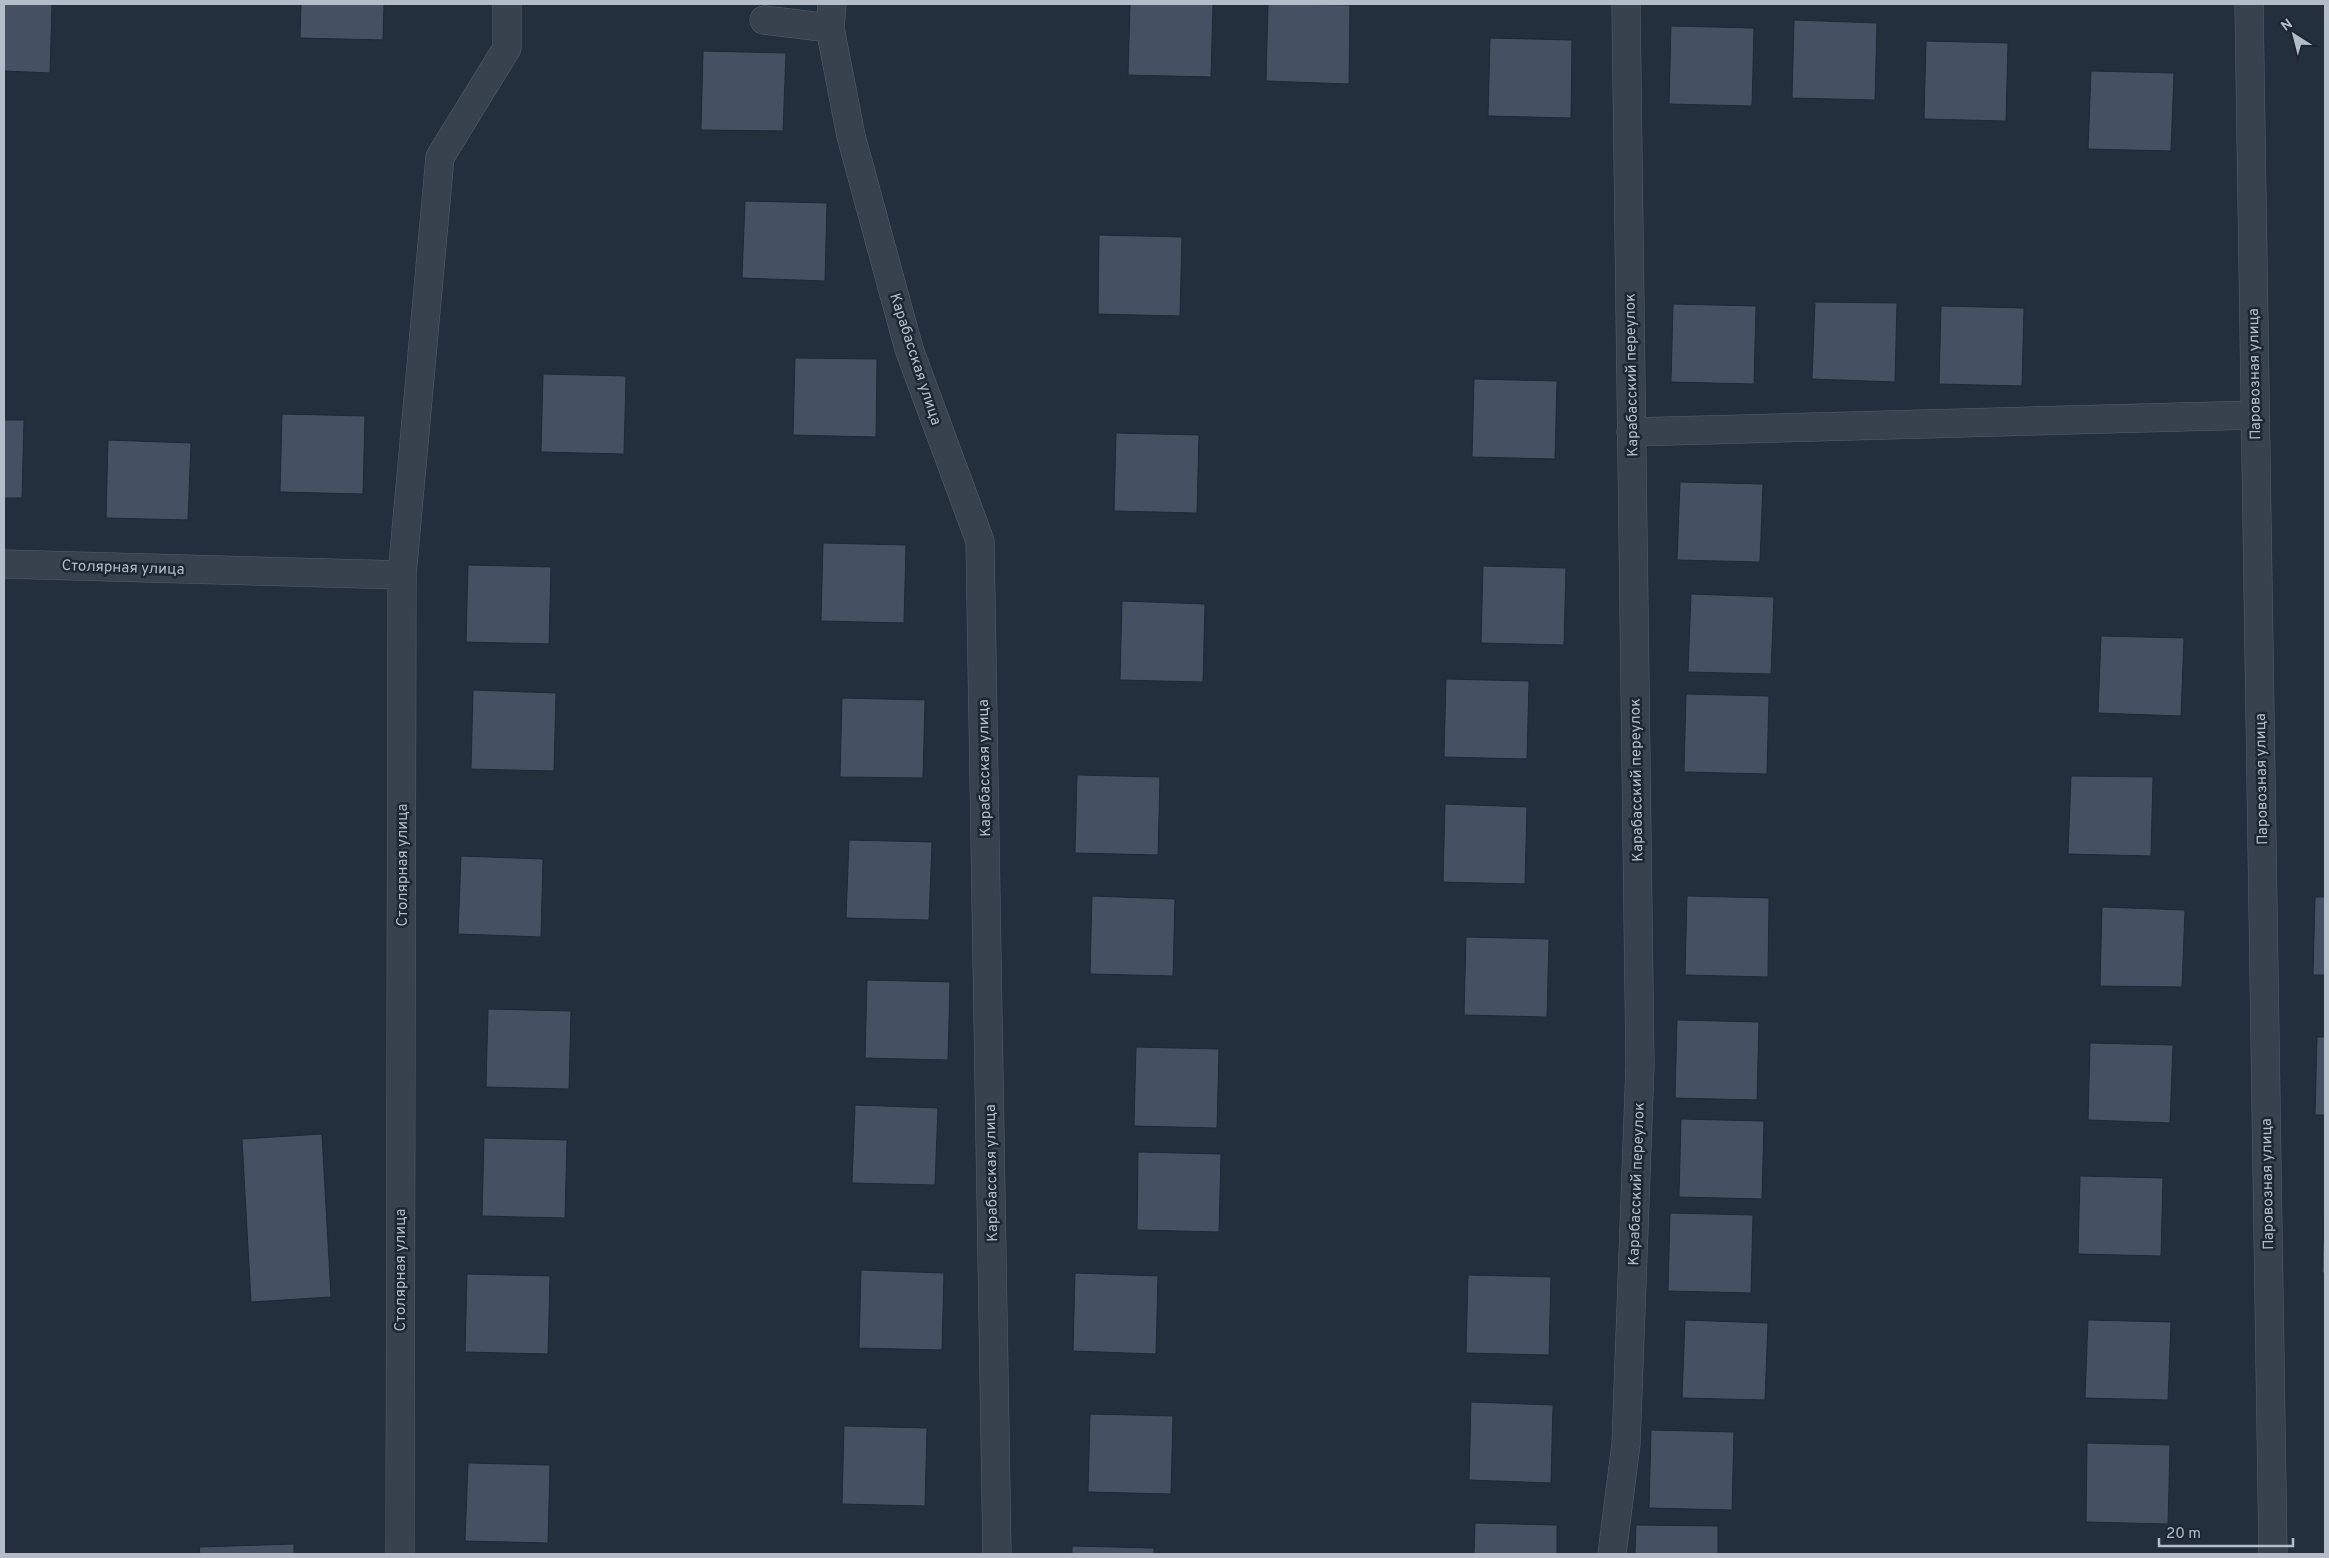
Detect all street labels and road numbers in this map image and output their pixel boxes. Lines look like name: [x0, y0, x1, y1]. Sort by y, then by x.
street label: Карабасская улица: [884, 291, 945, 428]
street label: Карабасский переулок: [1622, 293, 1643, 457]
street label: Паровозная улица: [2245, 308, 2266, 440]
street label: Столярная улица: [61, 557, 185, 580]
street label: Карабасский переулок: [1627, 698, 1648, 862]
street label: Карабасская улица: [975, 699, 996, 837]
street label: Паровозная улица: [2252, 713, 2273, 845]
street label: Столярная улица: [394, 804, 413, 926]
street label: Карабасский переулок: [1625, 1102, 1650, 1266]
street label: Карабасская улица: [982, 1104, 1003, 1242]
street label: Паровозная улица: [2258, 1118, 2279, 1250]
street label: Столярная улица: [392, 1209, 411, 1331]

